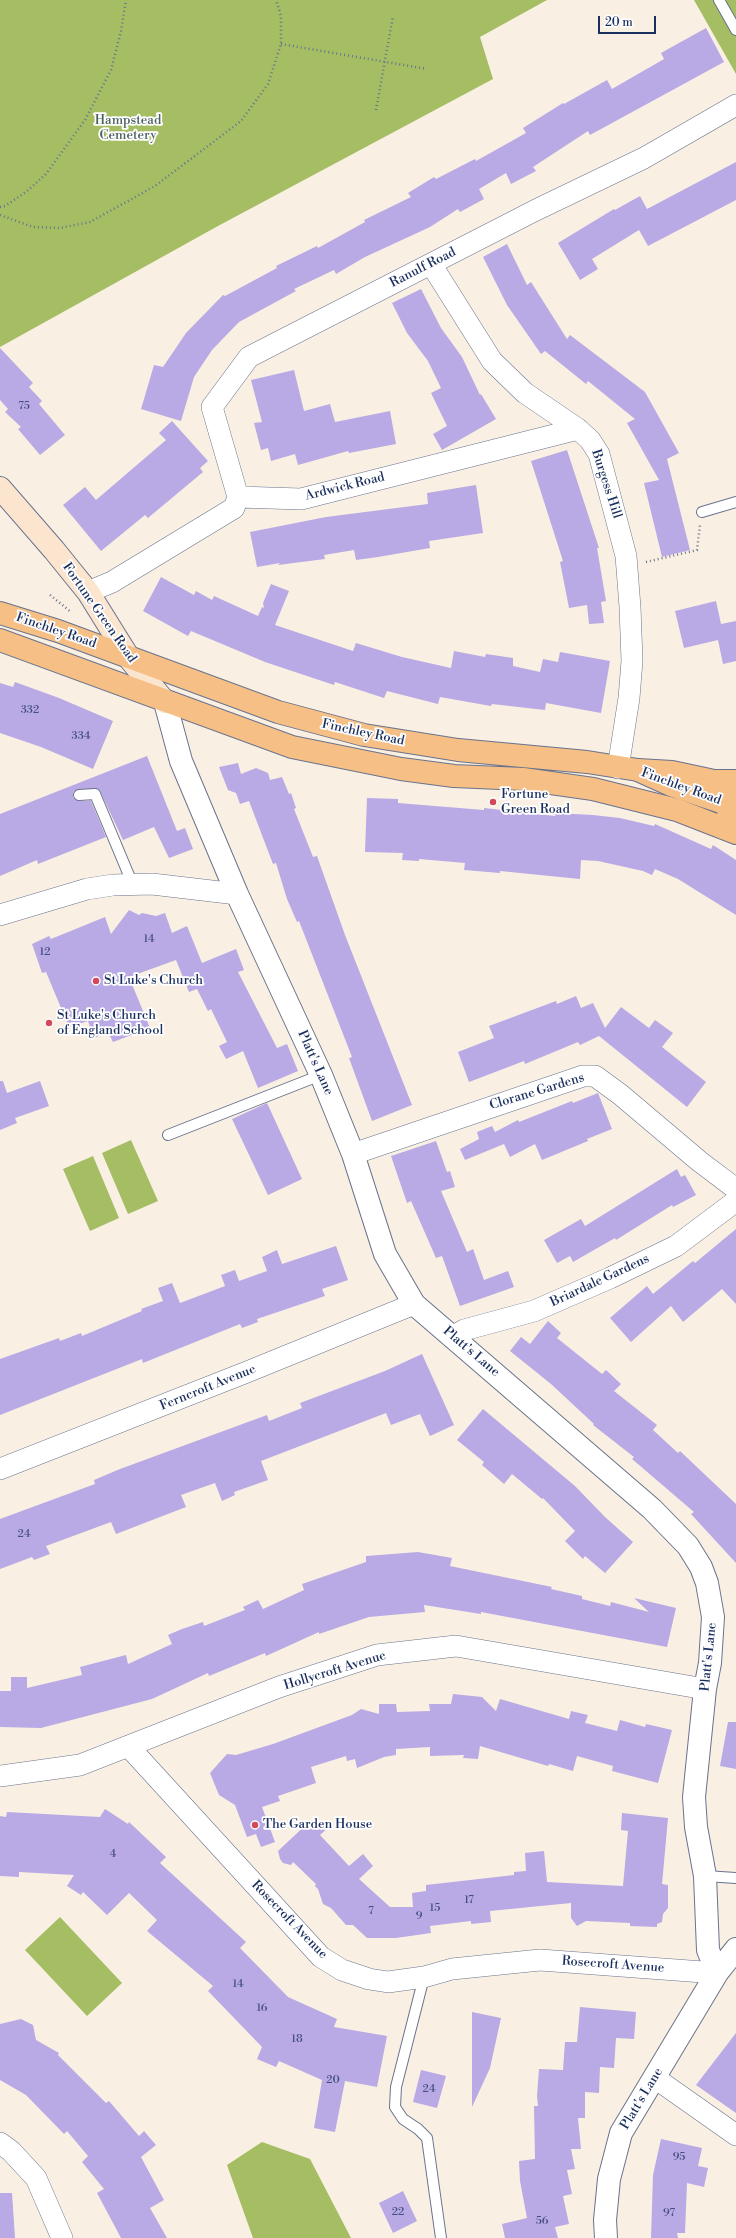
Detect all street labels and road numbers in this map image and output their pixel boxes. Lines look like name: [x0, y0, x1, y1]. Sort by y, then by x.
street label: Ranulf Road: [387, 245, 459, 291]
street label: Burgess Hill: [588, 448, 624, 520]
street label: Ardwick Road: [304, 470, 386, 504]
street label: Fortune Green Road: [59, 560, 139, 666]
street label: Finchley Road: [14, 610, 98, 652]
street label: Finchley Road: [320, 717, 406, 749]
street label: Finchley Road: [639, 765, 723, 809]
street label: Platt's Lane: [294, 1028, 336, 1098]
street label: Clorane Gardens: [488, 1070, 586, 1114]
street label: Briardale Gardens: [548, 1251, 652, 1311]
street label: Platt's Lane: [439, 1324, 503, 1380]
street label: Ferncroft Avenue: [158, 1362, 258, 1414]
street label: Platt's Lane: [698, 1622, 720, 1692]
street label: Hollycroft Avenue: [282, 1648, 388, 1694]
street label: Rosecroft Avenue: [248, 1878, 330, 1962]
street label: Rosecroft Avenue: [561, 1954, 665, 1976]
street label: Platt's Lane: [617, 2065, 667, 2133]

